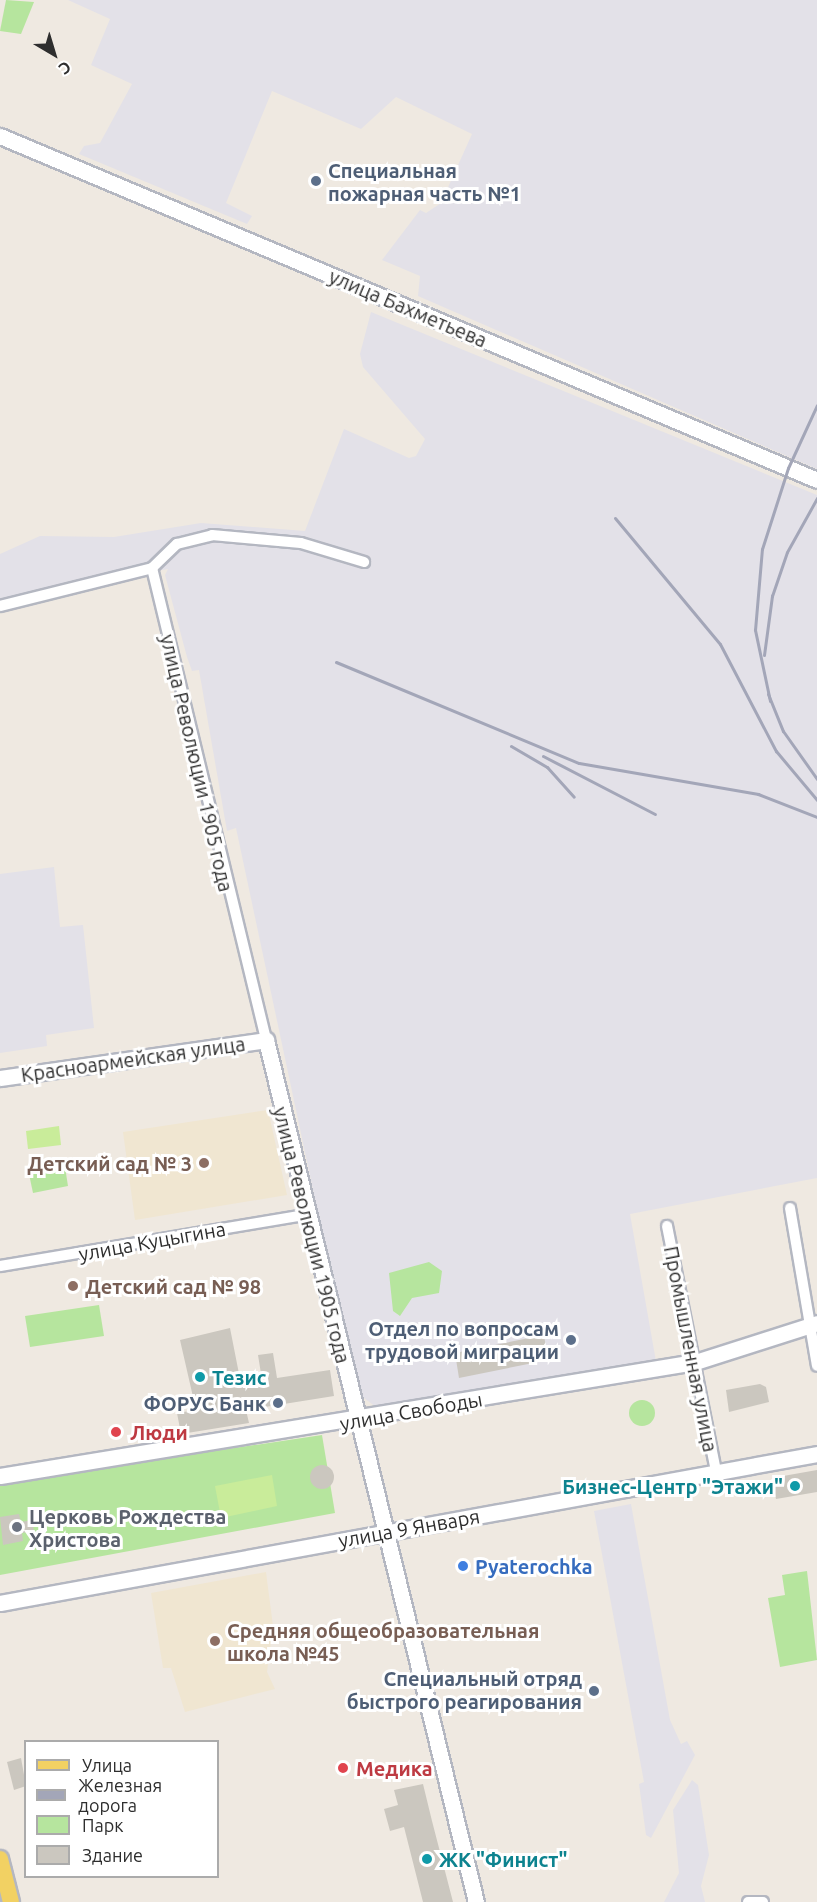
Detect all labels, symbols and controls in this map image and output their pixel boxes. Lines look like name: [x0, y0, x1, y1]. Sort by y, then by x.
north arrow: [24, 24, 84, 84]
text: С: [56, 58, 75, 78]
place label: Специальная пожарная часть №1: [328, 158, 521, 205]
marker: Специальная пожарная часть №1: [309, 174, 323, 188]
street label: улица Бахметьева: [325, 264, 491, 352]
street label: улица Революции 1905 года: [156, 632, 238, 894]
street label: Красноармейская улица: [19, 1031, 247, 1087]
street label: улица Революции 1905 года: [268, 1104, 356, 1366]
place label: Детский сад № 3: [27, 1151, 192, 1175]
marker: Детский сад № 3: [197, 1156, 211, 1170]
street label: улица Куцыгина: [77, 1216, 227, 1266]
street label: Промышленная улица: [659, 1244, 723, 1454]
place label: Детский сад № 98: [85, 1274, 261, 1298]
marker: Детский сад № 98: [66, 1279, 80, 1293]
place label: Отдел по вопросам трудовой миграции: [365, 1316, 559, 1363]
marker: Отдел по вопросам трудовой миграции: [564, 1333, 578, 1347]
place label: Тезис: [212, 1365, 266, 1389]
marker: Тезис: [193, 1370, 207, 1384]
street label: улица Свободы: [338, 1387, 484, 1435]
place label: ФОРУС Банк: [144, 1391, 266, 1415]
marker: ФОРУС Банк: [271, 1396, 285, 1410]
place label: Люди: [130, 1420, 188, 1444]
marker: Люди: [107, 1423, 125, 1441]
place label: Бизнес-Центр "Этажи": [562, 1474, 783, 1498]
marker: Бизнес-Центр "Этажи": [788, 1479, 802, 1493]
place label: Церковь Рождества Христова: [29, 1504, 226, 1551]
street label: улица 9 Января: [336, 1504, 482, 1552]
marker: Церковь Рождества Христова: [10, 1520, 24, 1534]
place label: Pyaterochka: [475, 1554, 593, 1578]
marker: Pyaterochka: [456, 1559, 470, 1573]
place label: Средняя общеобразовательная школа №45: [227, 1618, 539, 1665]
marker: Средняя общеобразовательная школа №45: [208, 1634, 222, 1648]
place label: Специальный отряд быстрого реагирования: [347, 1667, 582, 1714]
marker: Специальный отряд быстрого реагирования: [587, 1684, 601, 1698]
legend: [24, 1740, 219, 1878]
text: Улица: [82, 1755, 132, 1775]
place label: Медика: [356, 1756, 433, 1780]
marker: Медика: [334, 1759, 352, 1777]
text: Железная дорога: [78, 1775, 162, 1815]
text: Парк: [82, 1815, 123, 1835]
text: Здание: [82, 1845, 143, 1865]
place label: ЖК "Финист": [439, 1847, 567, 1871]
marker: ЖК "Финист": [420, 1852, 434, 1866]

